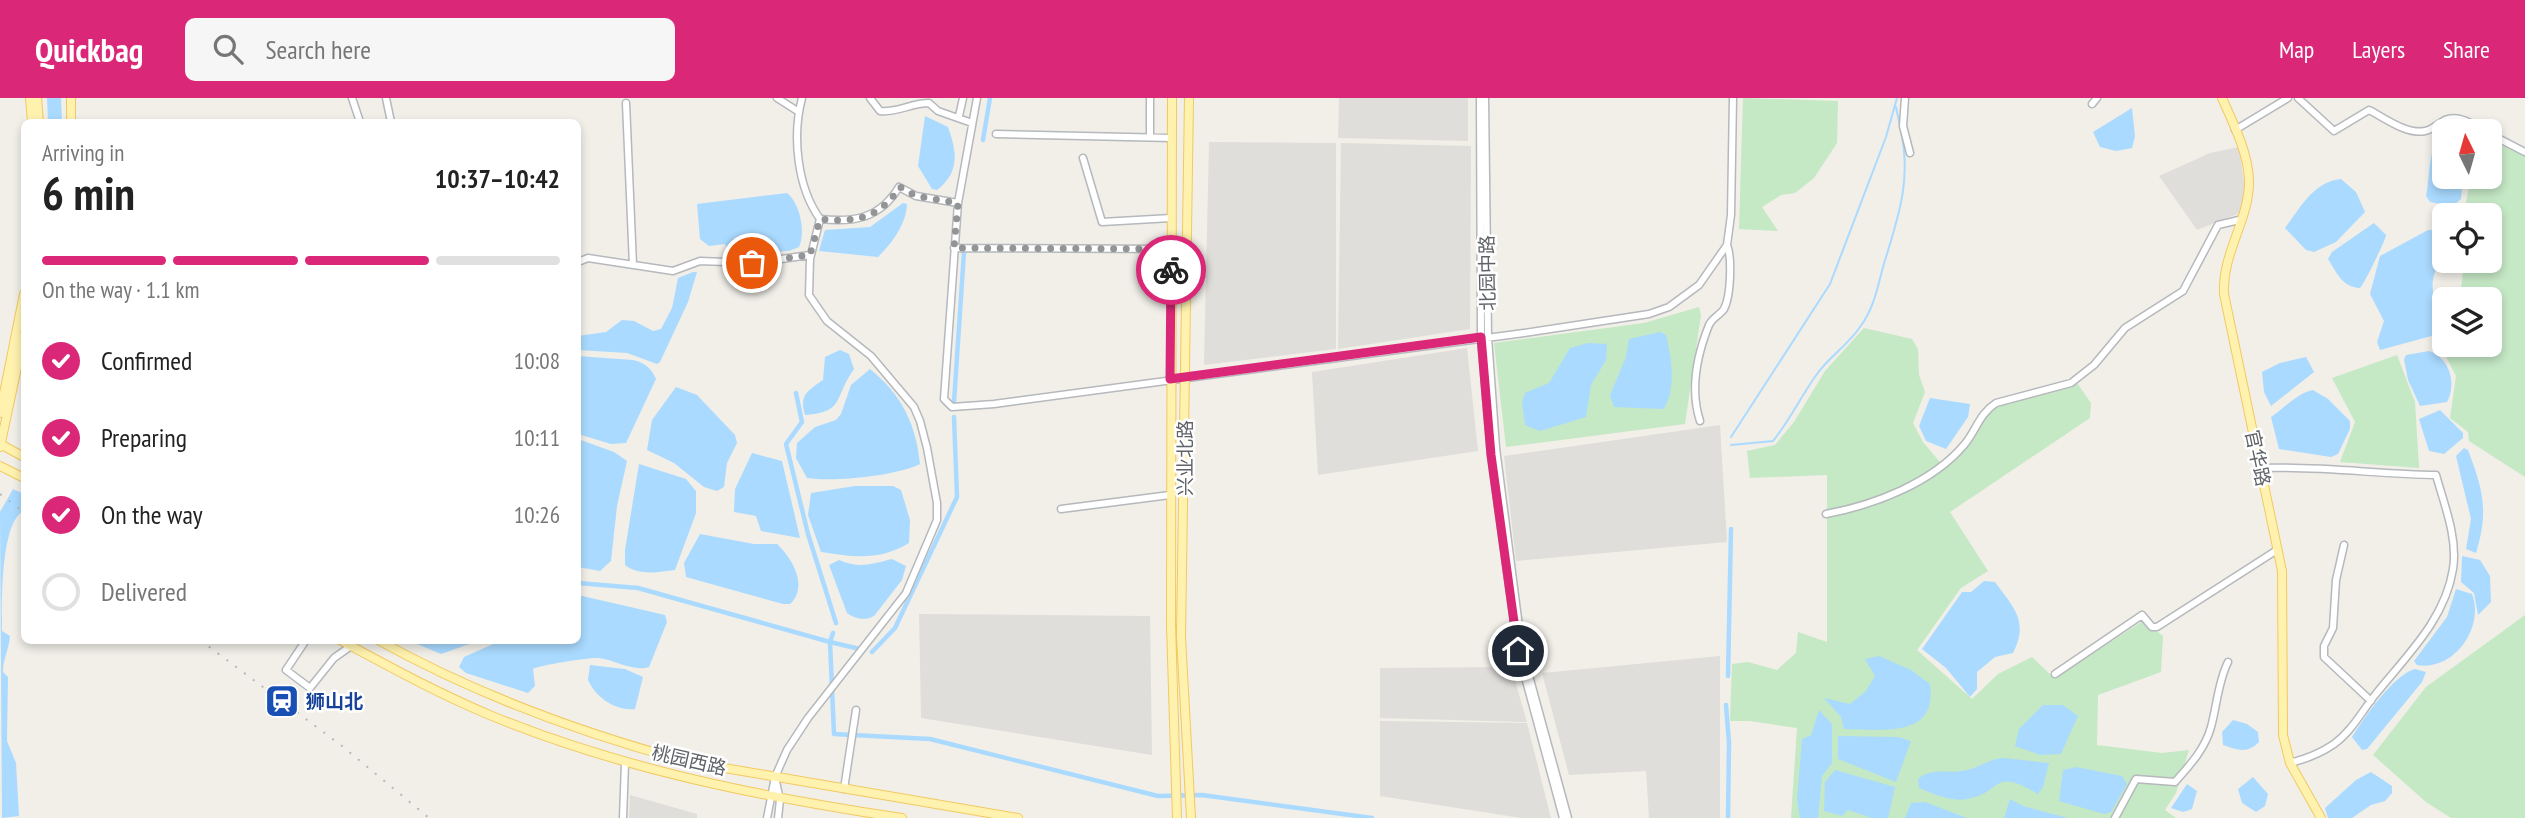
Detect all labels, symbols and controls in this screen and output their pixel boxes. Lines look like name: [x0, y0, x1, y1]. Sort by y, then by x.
search box: [185, 18, 675, 81]
text: Quickbag: [35, 28, 143, 71]
icon: search: [209, 30, 247, 68]
text: Search here: [265, 33, 371, 66]
text: Map: [2279, 34, 2314, 65]
text: Layers: [2352, 34, 2405, 65]
text: Share: [2443, 34, 2490, 65]
north arrow: [2432, 119, 2502, 189]
map controls: [2432, 119, 2502, 357]
text: Arriving in: [42, 138, 124, 167]
text: 10:37–10:42: [435, 162, 560, 195]
text: 6 min: [42, 163, 135, 223]
button: locate: [2432, 203, 2502, 273]
pin: [722, 233, 782, 293]
courier: [1136, 235, 1206, 305]
street label: 北园中路: [1474, 235, 1500, 311]
icon: bag: [733, 244, 771, 282]
icon: bike: [1152, 251, 1190, 289]
text: On the way · 1.1 km: [42, 275, 199, 304]
button: layers: [2432, 287, 2502, 357]
icon: check: [42, 342, 80, 380]
text: Confirmed: [101, 344, 192, 377]
text: 10:08: [514, 346, 560, 375]
icon: check: [42, 419, 80, 457]
street label: 兴业北路: [1173, 420, 1197, 496]
text: Preparing: [101, 421, 187, 454]
text: 10:11: [514, 423, 560, 452]
street label: 官华路: [2240, 428, 2276, 488]
icon: check: [42, 496, 80, 534]
text: On the way: [101, 498, 203, 531]
text: 10:26: [514, 500, 560, 529]
text: Delivered: [101, 575, 187, 608]
pin: [1488, 621, 1548, 681]
icon: home: [1499, 632, 1537, 670]
station icon: 狮山北: [263, 682, 301, 720]
place label: 狮山北: [306, 689, 363, 713]
street label: 桃园西路: [649, 740, 729, 780]

